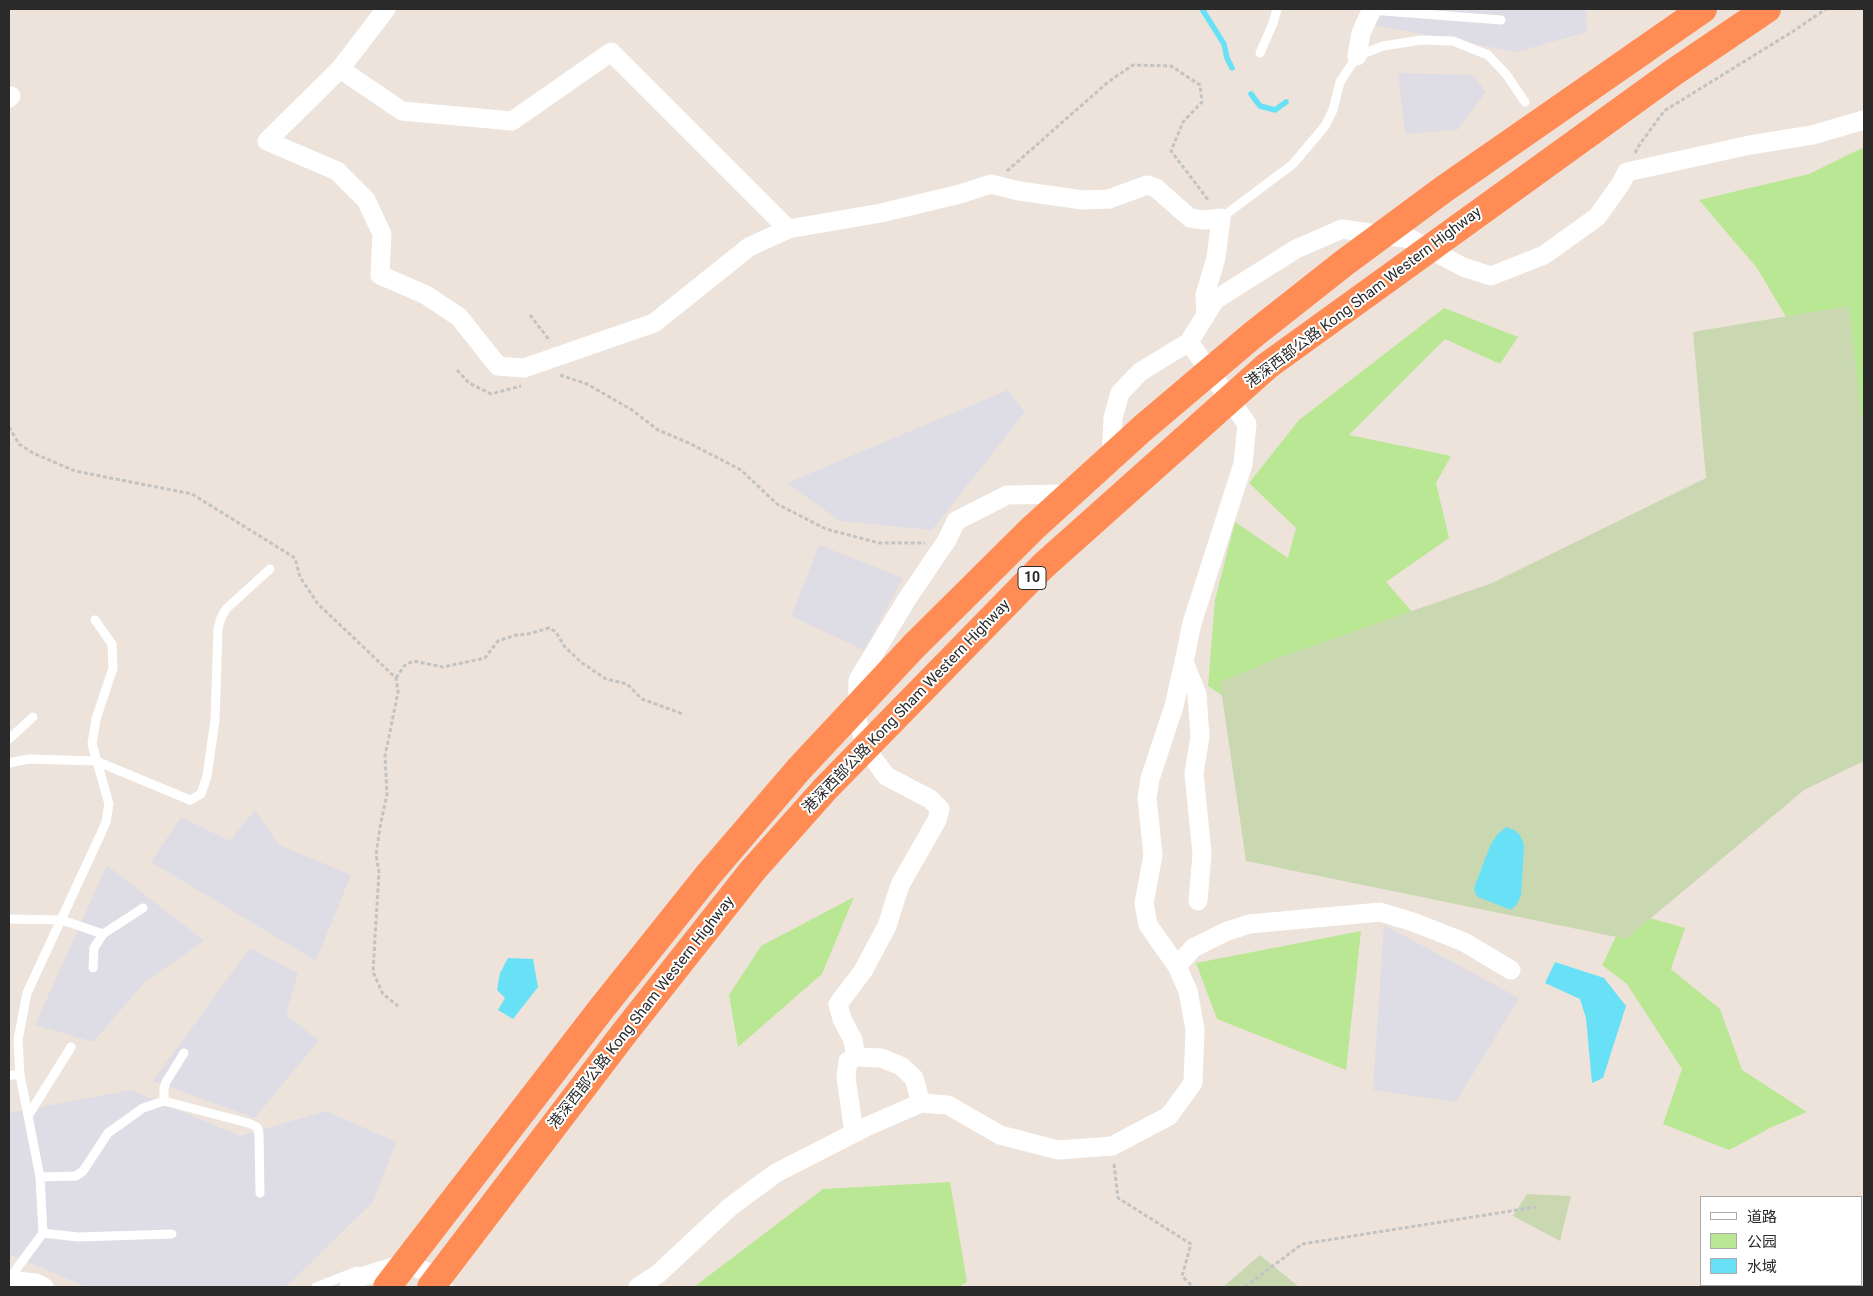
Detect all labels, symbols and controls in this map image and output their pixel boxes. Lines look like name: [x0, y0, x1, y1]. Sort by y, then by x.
street label: 港深西部公路 Kong Sham Western Highway: [1243, 203, 1485, 393]
road number: 10: [1018, 566, 1046, 590]
street label: 港深西部公路 Kong Sham Western Highway: [800, 596, 1014, 818]
street label: 港深西部公路 Kong Sham Western Highway: [546, 893, 738, 1133]
legend: [1700, 1196, 1863, 1286]
text: 道路: [1747, 1208, 1777, 1226]
text: 公园: [1747, 1233, 1777, 1251]
text: 水域: [1747, 1258, 1777, 1276]

